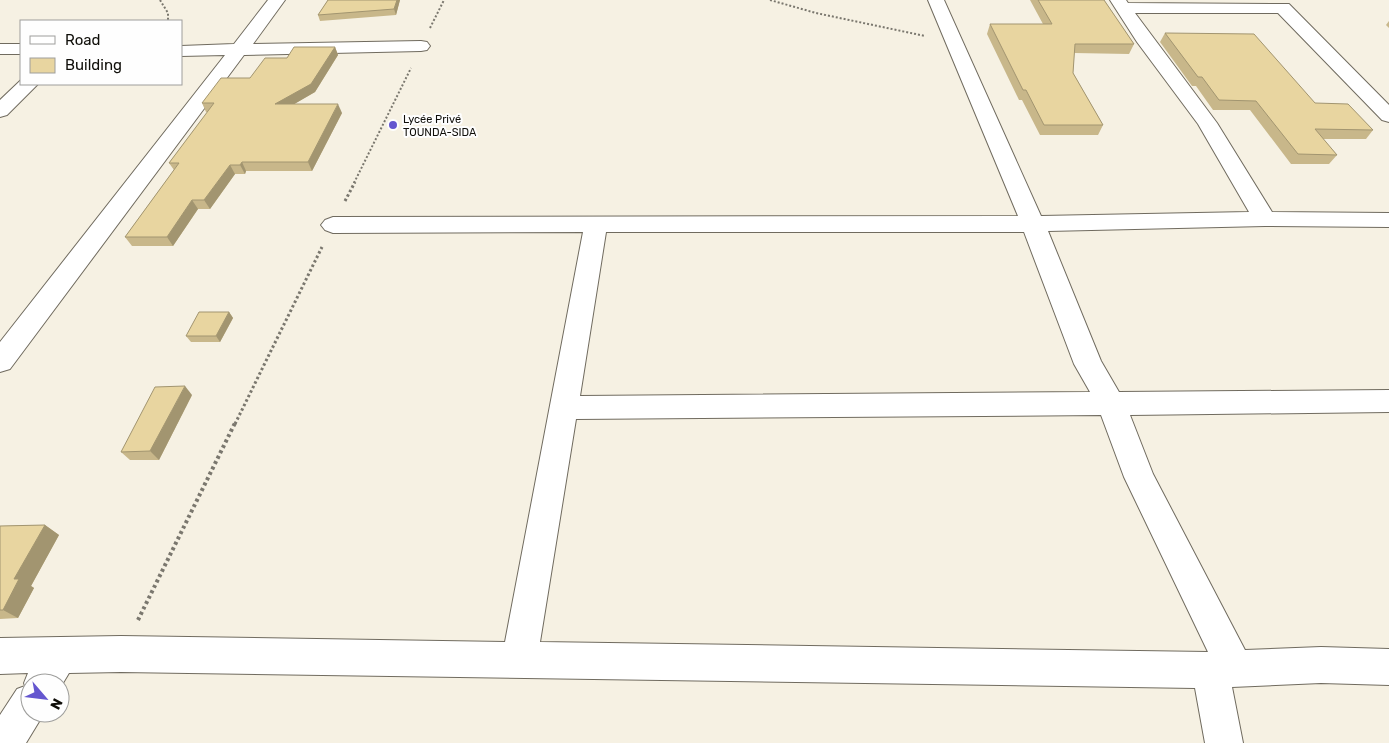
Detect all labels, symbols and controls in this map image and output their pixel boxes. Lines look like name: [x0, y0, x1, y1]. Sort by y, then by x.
legend: [20, 20, 182, 85]
text: Road: [65, 31, 101, 49]
text: Building: [65, 56, 122, 74]
place label: Lycée Privé TOUNDA-SIDA: [403, 113, 477, 139]
marker: Lycée Privé TOUNDA-SIDA: [387, 119, 399, 131]
north arrow: [20, 673, 70, 723]
text: N: [46, 695, 66, 712]

